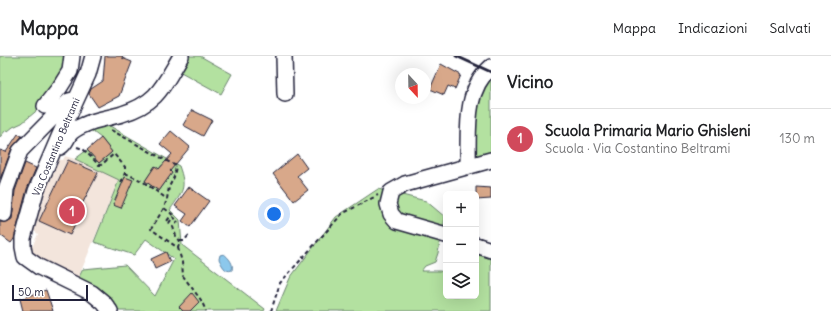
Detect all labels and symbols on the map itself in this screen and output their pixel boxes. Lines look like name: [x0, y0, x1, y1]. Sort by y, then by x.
north arrow: [395, 68, 431, 104]
street label: Via Costantino Beltrami: [29, 96, 83, 198]
pin: 1: [59, 196, 85, 226]
your location: [264, 204, 284, 224]
scale bar: [12, 283, 88, 302]

